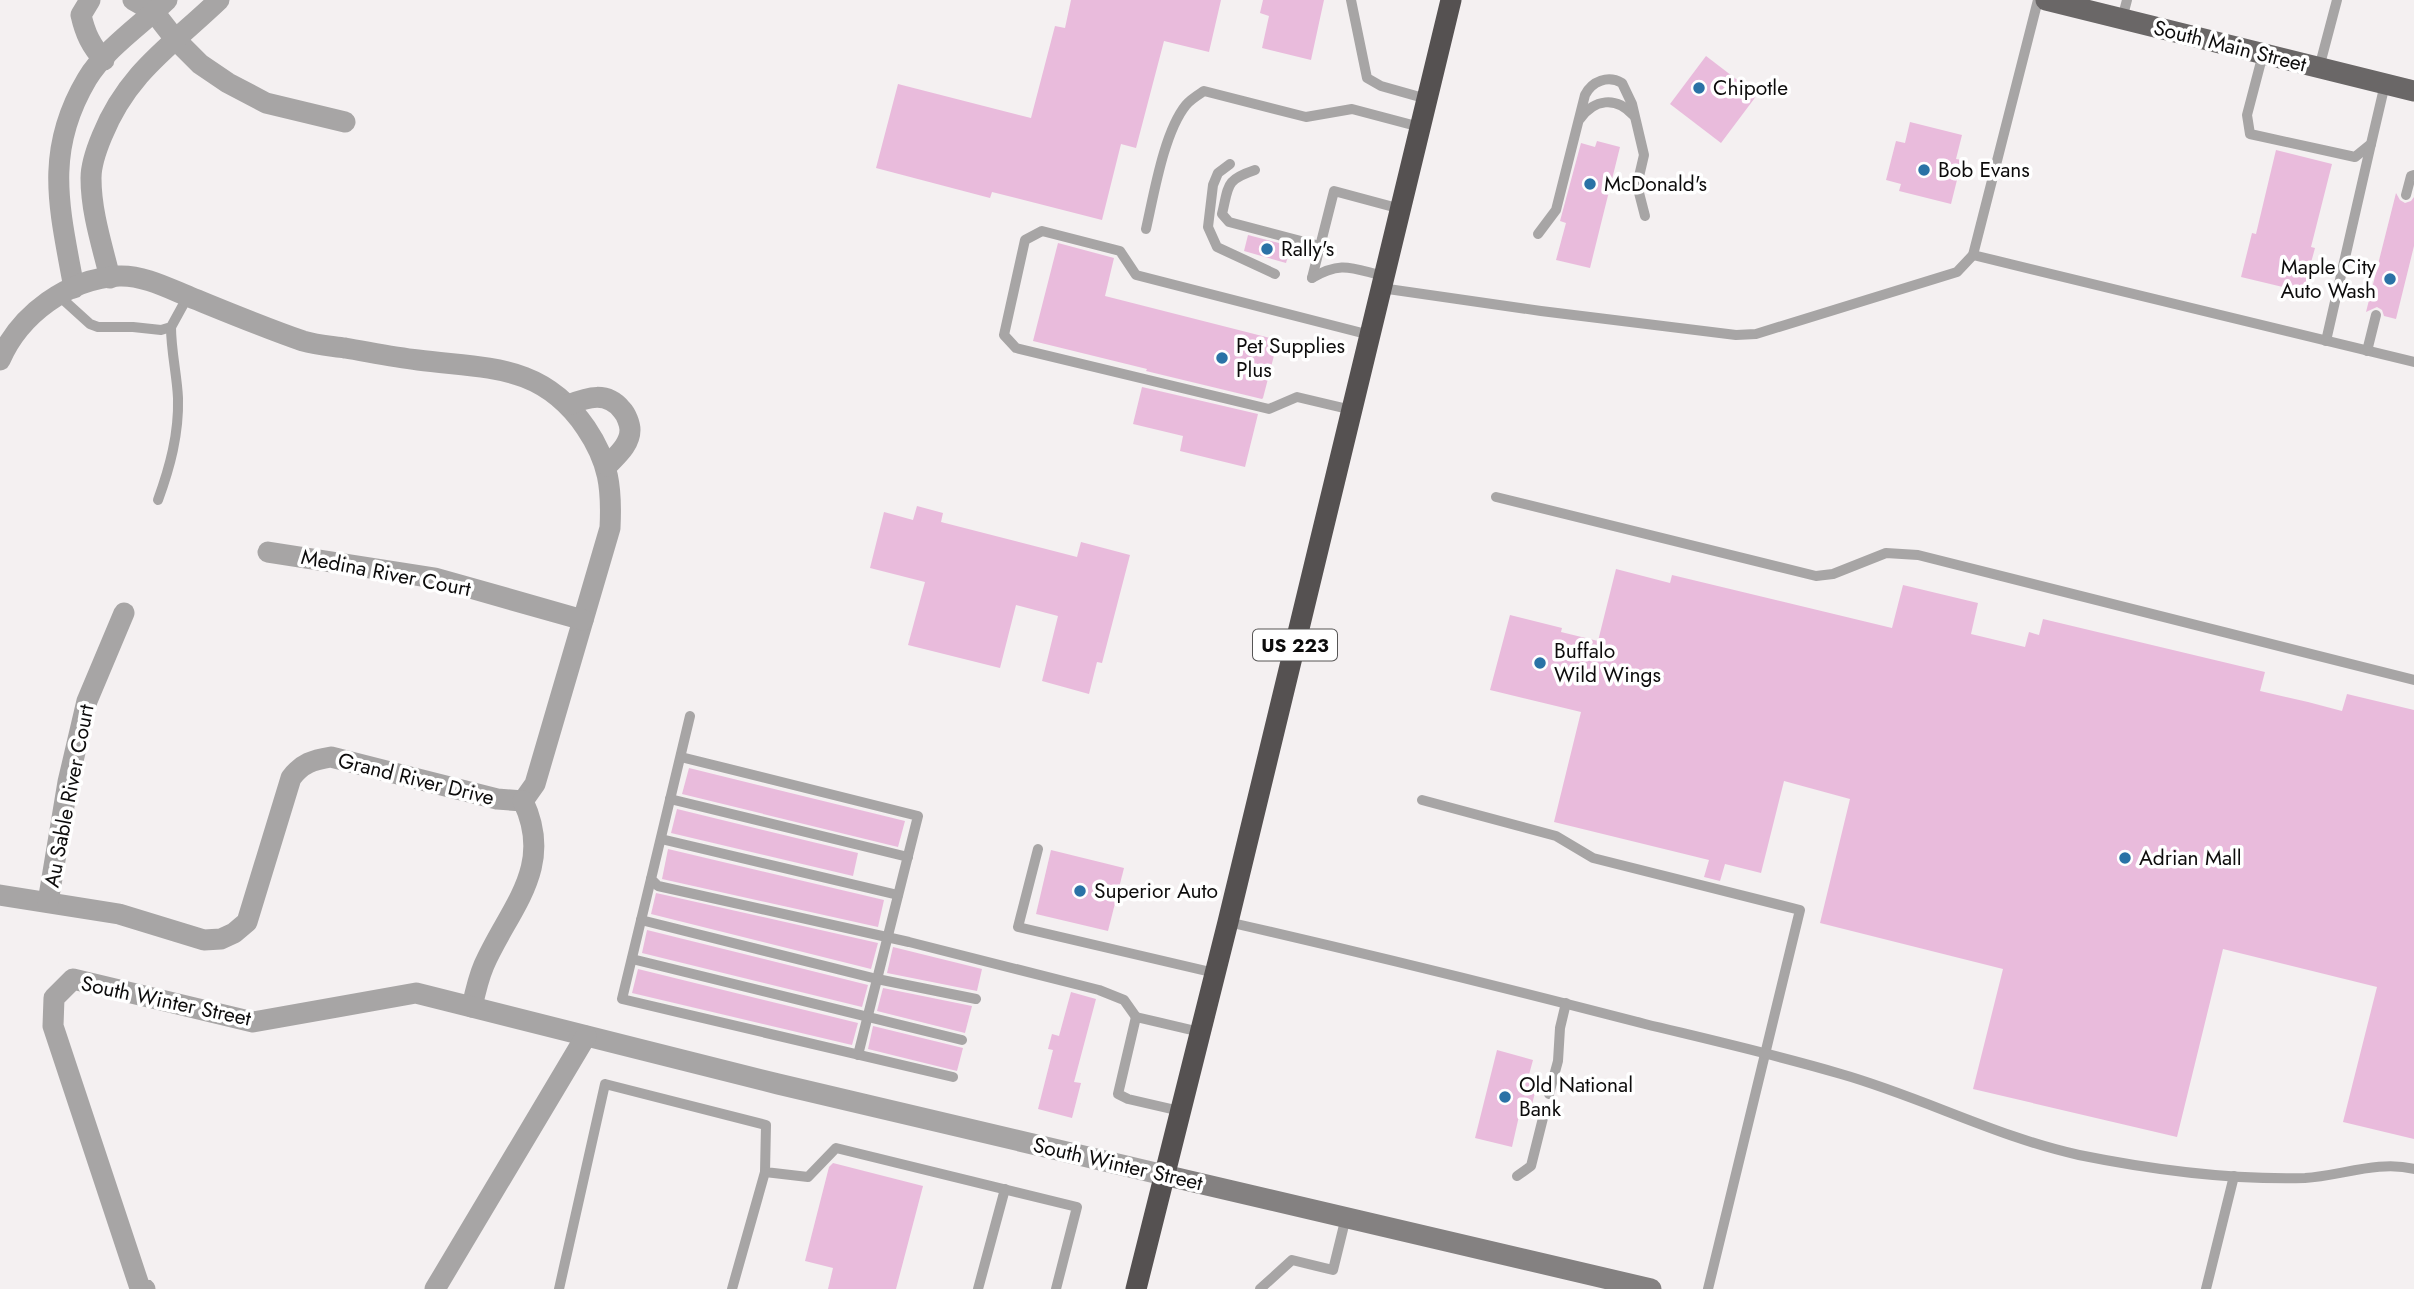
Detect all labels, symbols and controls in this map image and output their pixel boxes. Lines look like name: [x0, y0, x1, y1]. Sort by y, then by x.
street label: South Main Street: [2151, 13, 2309, 79]
place label: Chipotle: [1713, 73, 1788, 103]
marker: Chipotle: [1691, 80, 1707, 96]
place label: Bob Evans: [1938, 155, 2030, 185]
marker: Bob Evans: [1916, 162, 1932, 178]
place label: McDonald's: [1604, 169, 1707, 199]
marker: McDonald's: [1582, 176, 1598, 192]
place label: Rally's: [1281, 234, 1334, 264]
marker: Rally's: [1259, 241, 1275, 257]
place label: Maple City Auto Wash: [2280, 252, 2377, 306]
marker: Maple City Auto Wash: [2382, 271, 2398, 287]
place label: Pet Supplies Plus: [1236, 331, 1345, 385]
marker: Pet Supplies Plus: [1214, 350, 1230, 366]
street label: Medina River Court: [299, 542, 473, 604]
road number: US 223: [1253, 630, 1337, 660]
place label: Buffalo Wild Wings: [1554, 636, 1661, 690]
marker: Buffalo Wild Wings: [1532, 655, 1548, 671]
street label: Au Sable River Court: [37, 702, 101, 890]
street label: Grand River Drive: [335, 745, 497, 813]
place label: Adrian Mall: [2139, 843, 2242, 873]
marker: Adrian Mall: [2117, 850, 2133, 866]
place label: Superior Auto: [1094, 876, 1218, 906]
marker: Superior Auto: [1072, 883, 1088, 899]
street label: South Winter Street: [78, 968, 254, 1034]
place label: Old National Bank: [1519, 1070, 1633, 1124]
marker: Old National Bank: [1497, 1089, 1513, 1105]
street label: South Winter Street: [1030, 1130, 1206, 1198]

